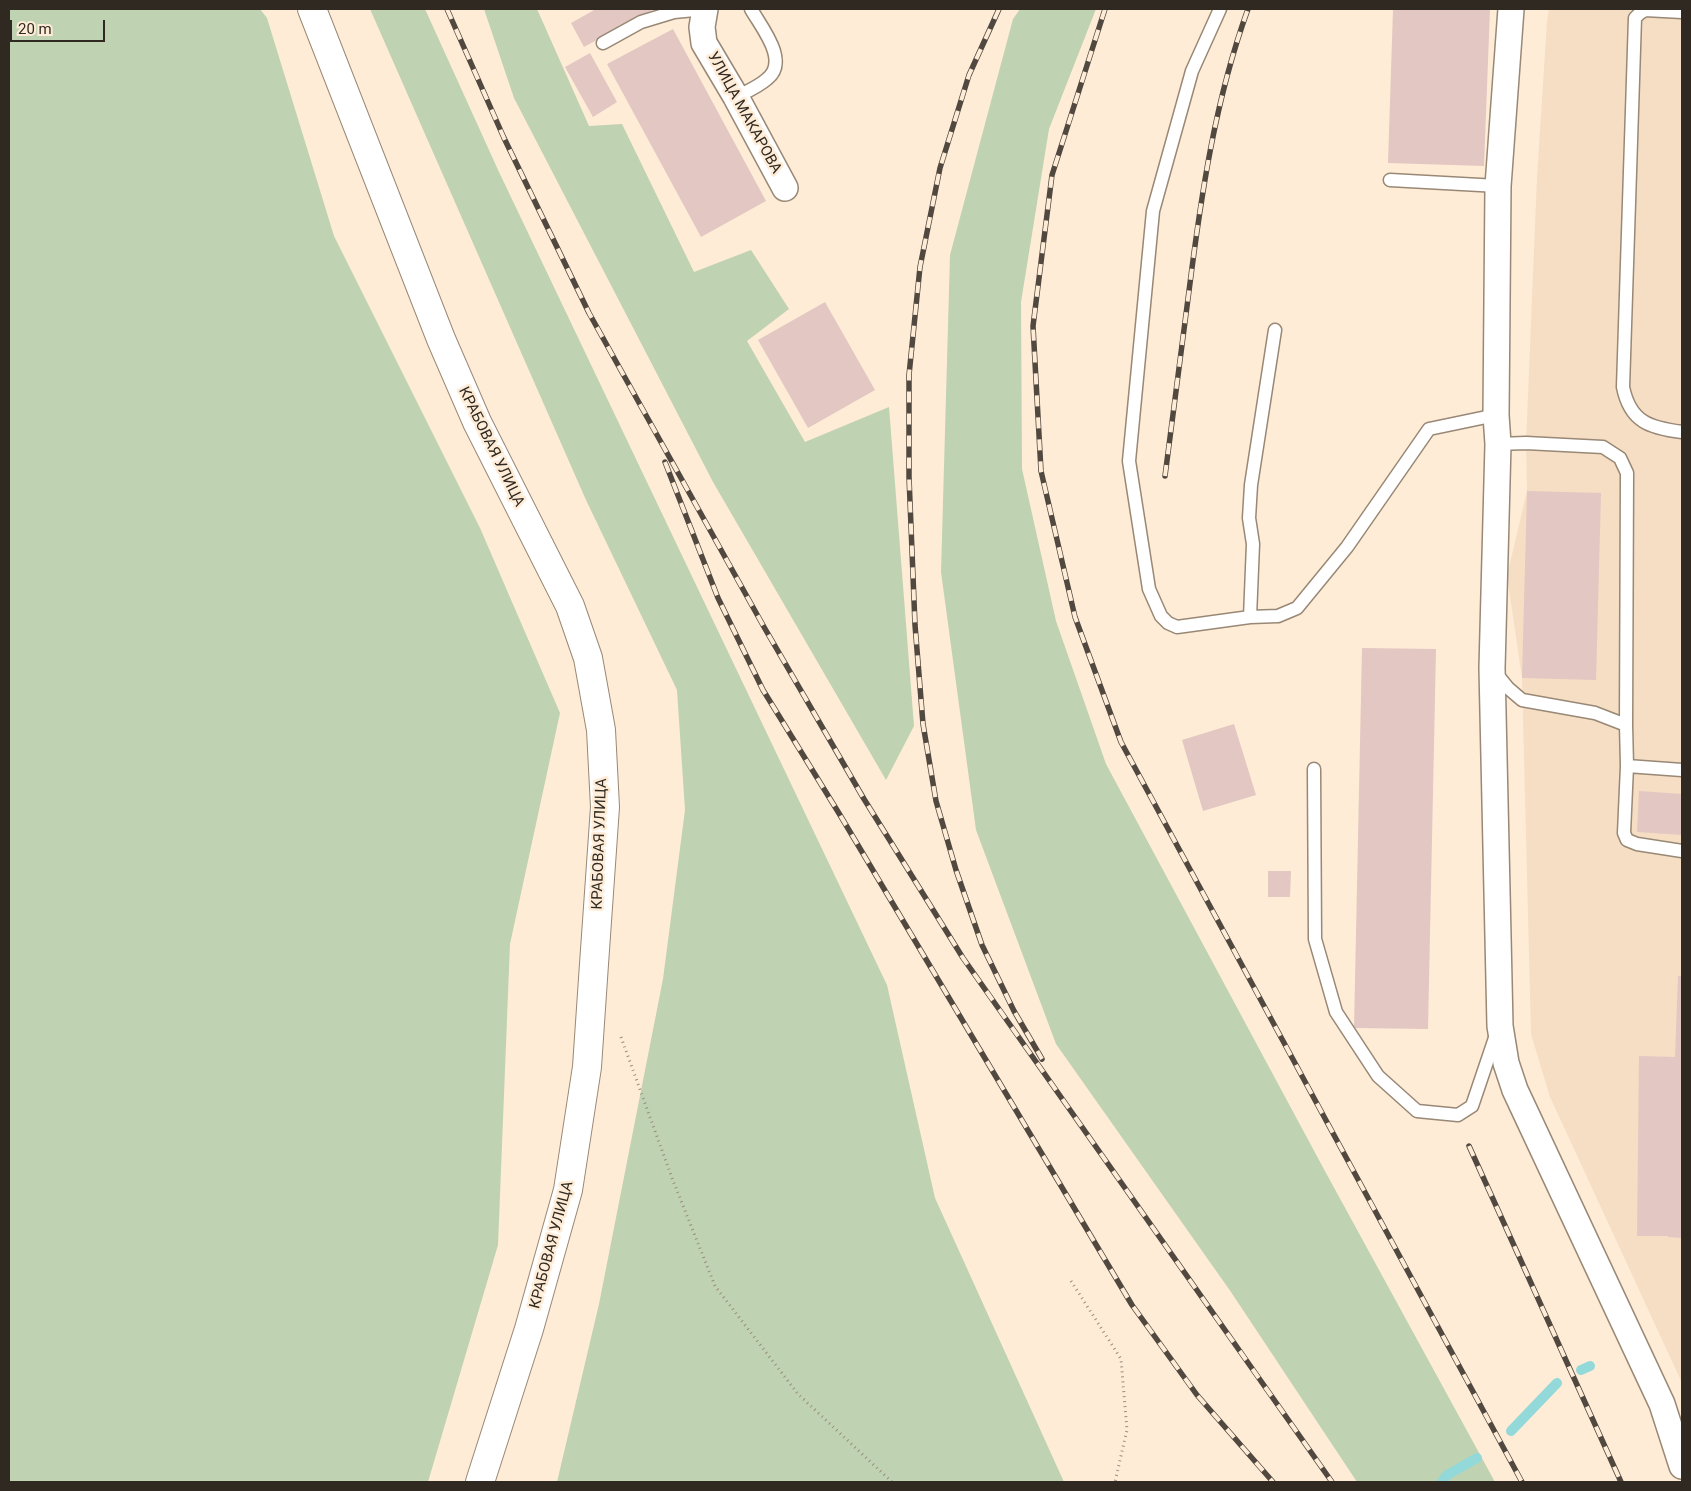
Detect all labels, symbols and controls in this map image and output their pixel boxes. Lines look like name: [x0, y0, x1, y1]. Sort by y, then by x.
scale bar: [12, 10, 108, 42]
text: 20 m: [18, 20, 52, 38]
street label: УЛИЦА МАКАРОВА: [703, 49, 785, 177]
street label: КРАБОВАЯ УЛИЦА: [454, 384, 528, 510]
street label: КРАБОВАЯ УЛИЦА: [589, 778, 611, 910]
street label: КРАБОВАЯ УЛИЦА: [526, 1179, 578, 1311]

